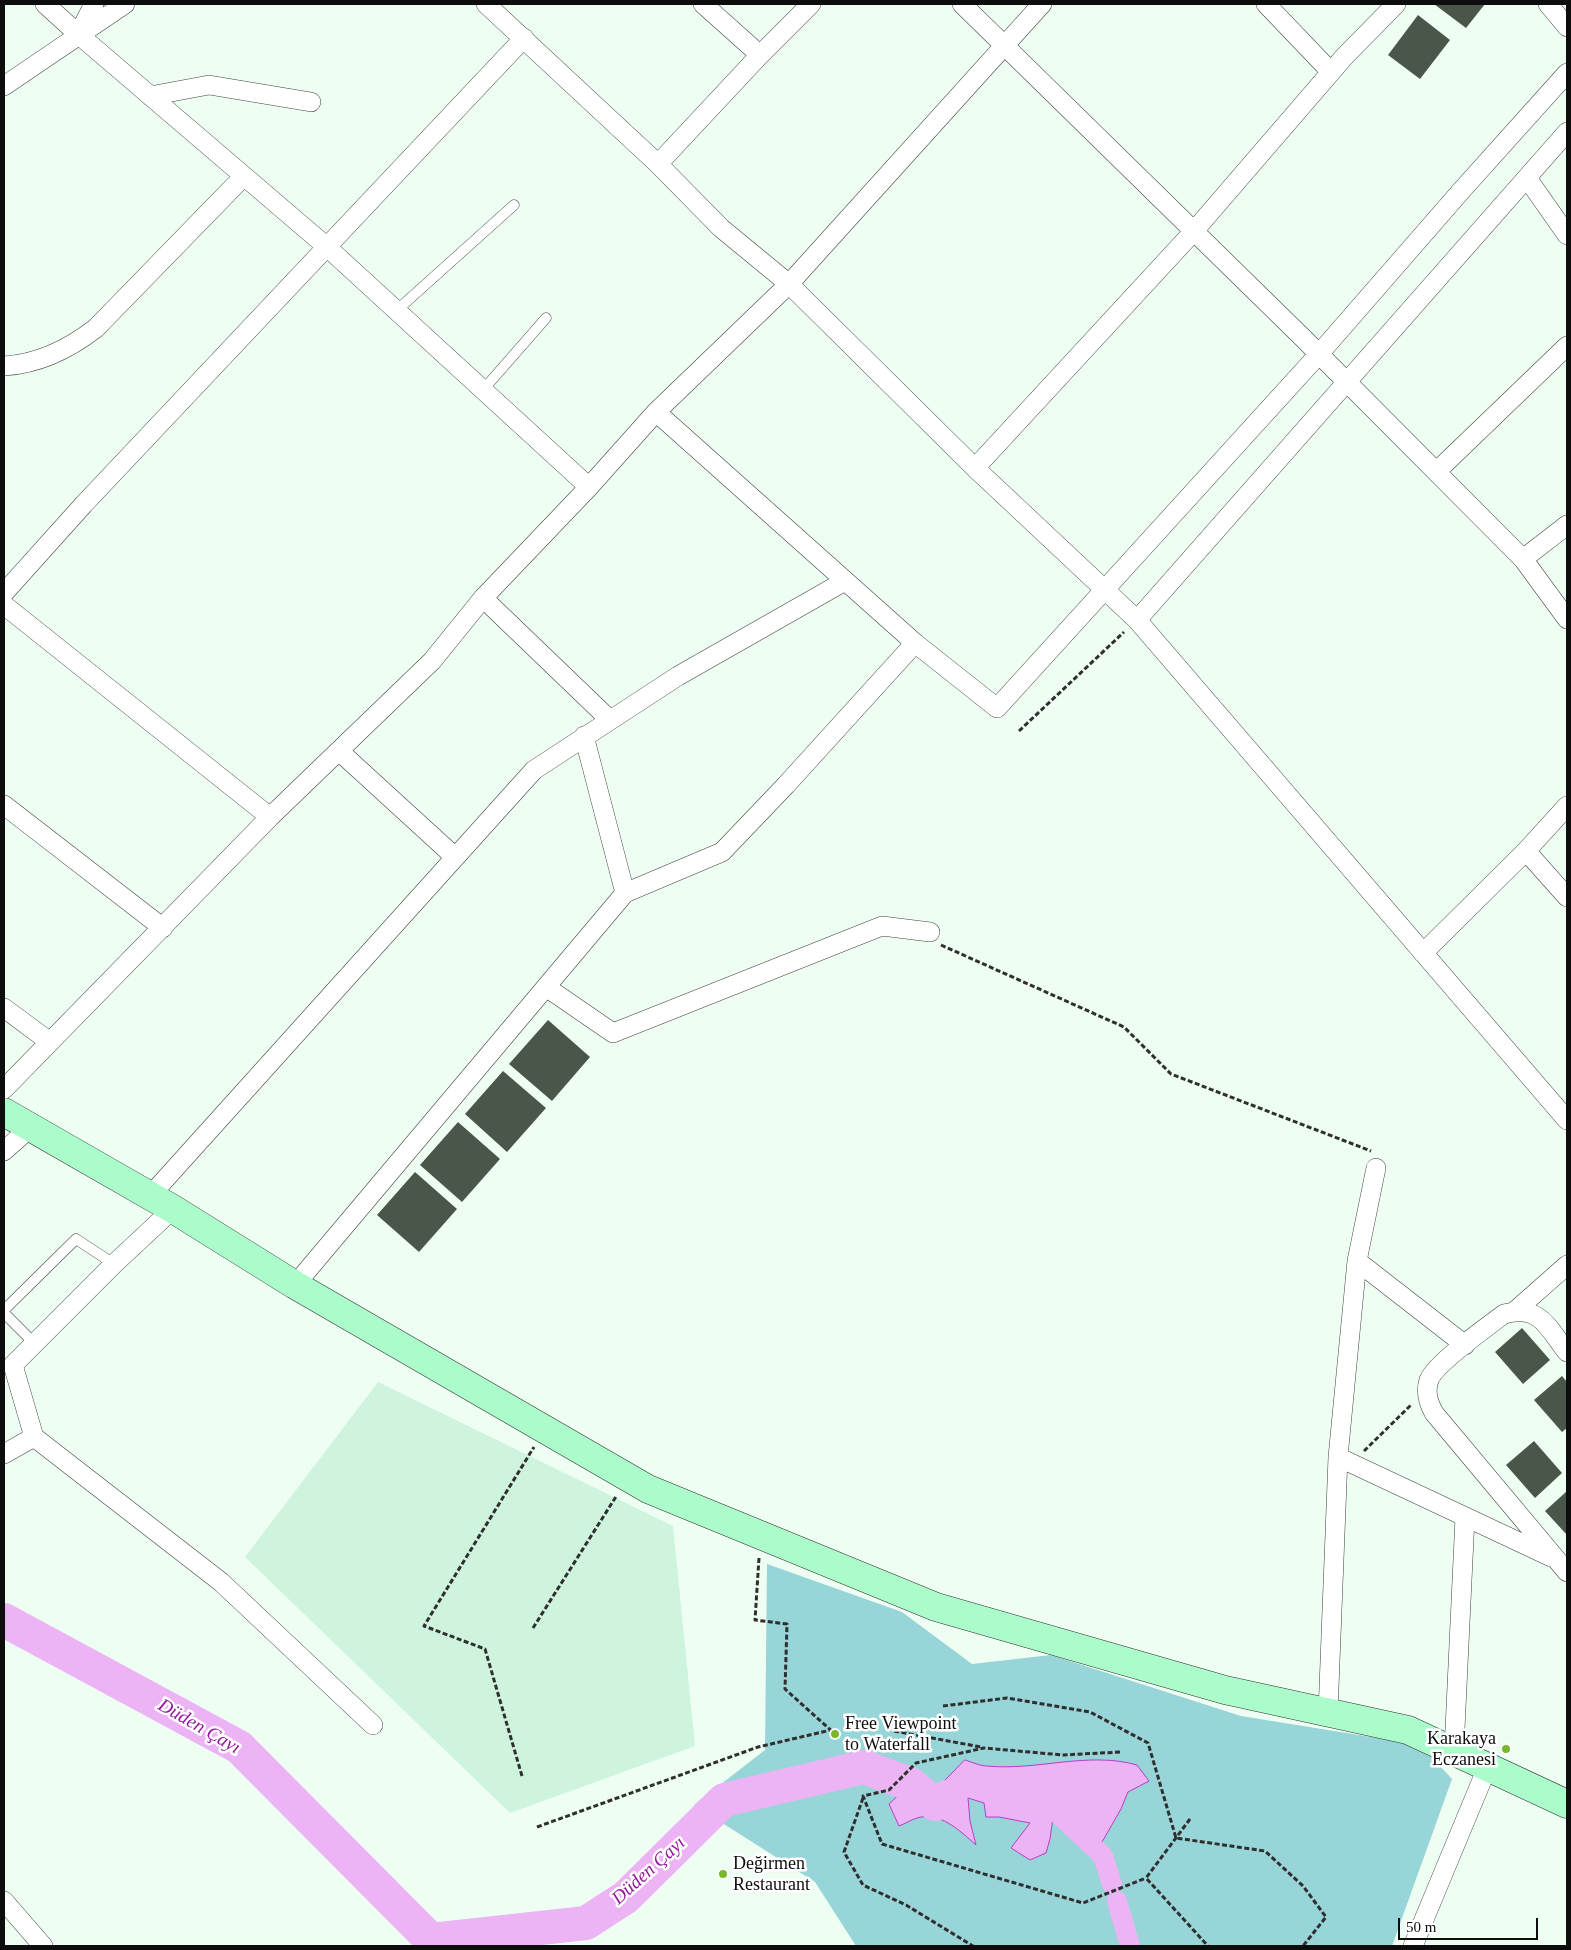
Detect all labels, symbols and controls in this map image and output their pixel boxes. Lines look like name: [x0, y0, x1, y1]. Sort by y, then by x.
water label: Düden Çayı: [154, 1694, 244, 1760]
place label: Free Viewpoint to Waterfall: [845, 1713, 956, 1756]
marker: Free Viewpoint to Waterfall: [829, 1728, 841, 1740]
place label: Karakaya Eczanesi: [1427, 1728, 1496, 1770]
marker: Karakaya Eczanesi: [1500, 1743, 1512, 1755]
water label: Düden Çayı: [607, 1832, 691, 1910]
place label: Değirmen Restaurant: [733, 1853, 810, 1896]
marker: Değirmen Restaurant: [717, 1868, 729, 1880]
scale bar: [1401, 1908, 1541, 1940]
text: 50 m: [1406, 1919, 1436, 1935]

